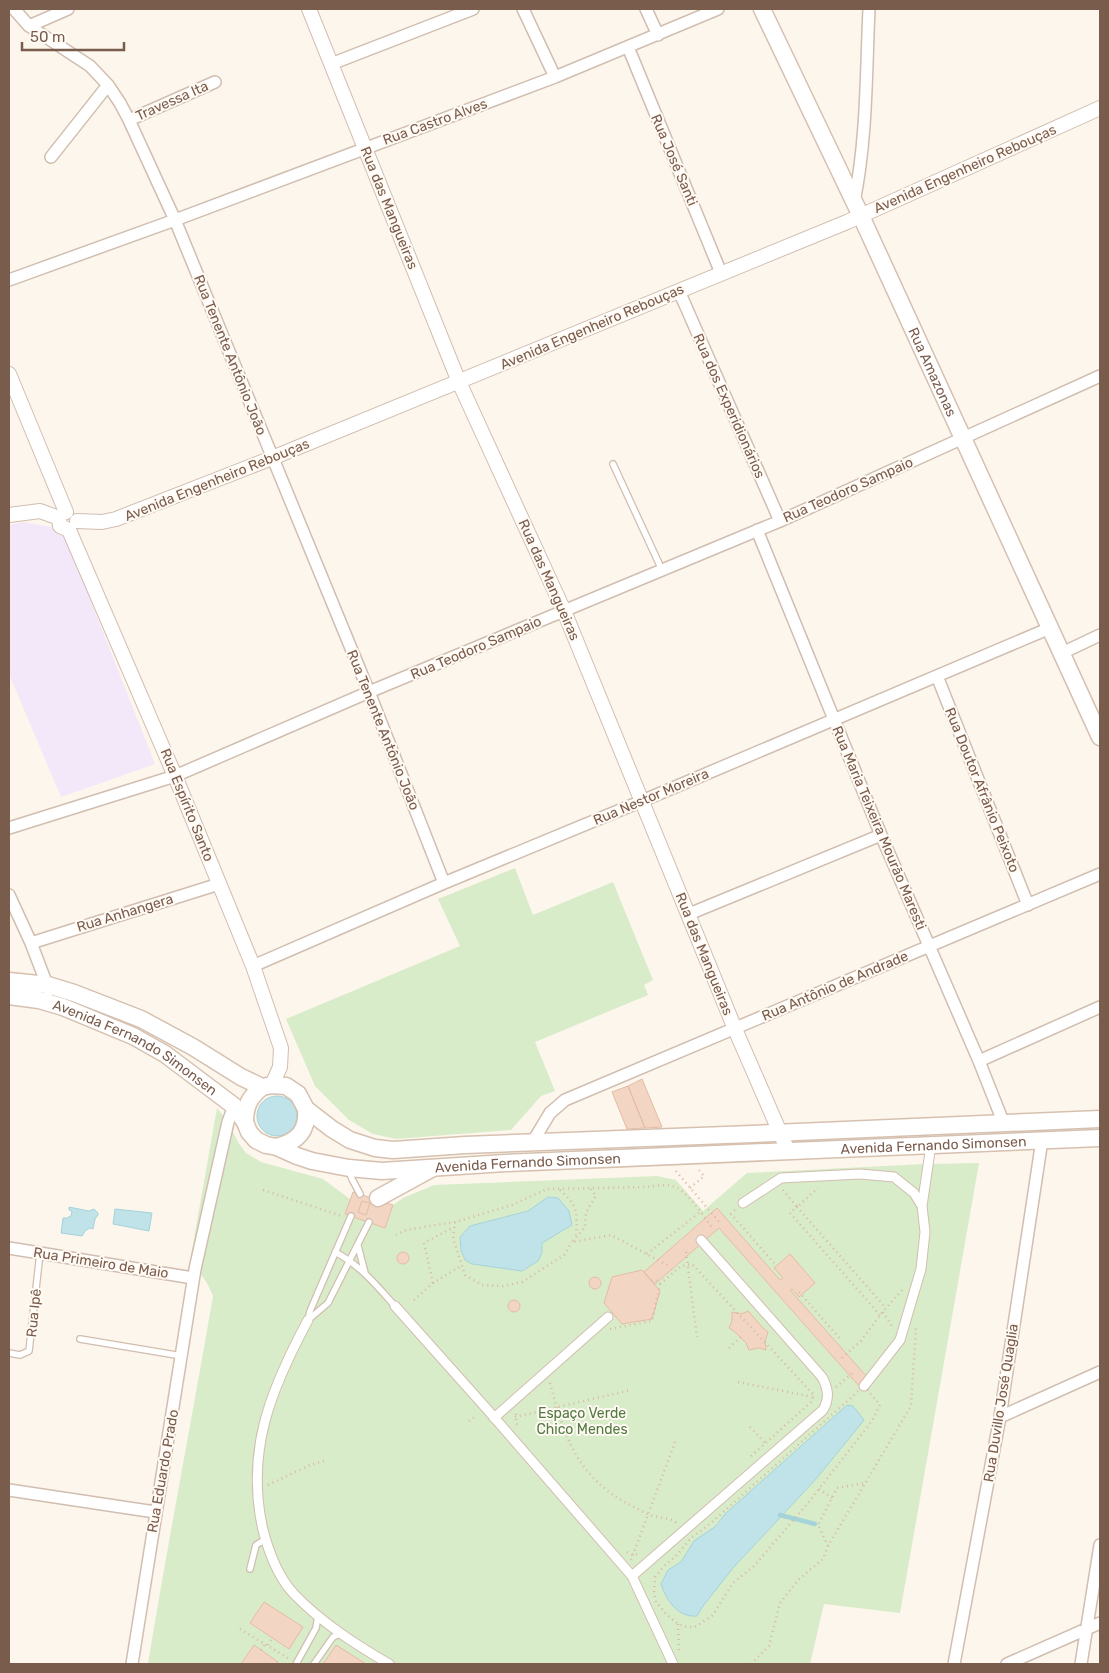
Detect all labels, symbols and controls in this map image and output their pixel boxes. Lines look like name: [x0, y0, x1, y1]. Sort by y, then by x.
scale bar: [22, 20, 125, 52]
text: 50 m: [30, 28, 65, 46]
street label: Travessa Ita: [133, 77, 211, 125]
street label: Rua Castro Alves: [380, 95, 490, 149]
street label: Rua José Santi: [647, 112, 701, 208]
street label: Avenida Engenheiro Rebouças: [871, 121, 1059, 217]
street label: Rua das Mangueiras: [357, 144, 421, 272]
street label: Rua Tenente Antônio João: [190, 272, 270, 438]
street label: Avenida Engenheiro Rebouças: [498, 280, 686, 374]
street label: Rua Amazonas: [905, 325, 960, 419]
street label: Rua dos Experidionários: [689, 331, 769, 481]
street label: Avenida Engenheiro Rebouças: [122, 435, 312, 525]
street label: Rua Teodoro Sampaio: [780, 454, 916, 526]
street label: Rua das Mangueiras: [515, 517, 583, 643]
street label: Rua Teodoro Sampaio: [408, 613, 544, 683]
street label: Rua Tenente Antônio João: [343, 647, 423, 813]
street label: Rua Doutor Afrânio Peixoto: [941, 705, 1023, 875]
street label: Rua Maria Teixeira Mourão Maresti: [828, 723, 930, 933]
street label: Rua Espírito Santo: [157, 746, 217, 864]
street label: Rua Nestor Moreira: [591, 765, 711, 829]
street label: Rua Anhangera: [75, 890, 175, 936]
street label: Rua das Mangueiras: [672, 890, 736, 1018]
street label: Rua Antônio de Andrade: [759, 947, 911, 1025]
street label: Avenida Fernando Simonsen: [51, 996, 221, 1099]
street label: Avenida Fernando Simonsen: [840, 1133, 1027, 1157]
street label: Avenida Fernando Simonsen: [434, 1150, 621, 1176]
street label: Rua Primeiro de Maio: [32, 1244, 170, 1282]
street label: Rua Ipê: [23, 1288, 45, 1338]
street label: Rua Duvillo José Quaglia: [980, 1323, 1022, 1483]
park label: Espaço Verde Chico Mendes: [536, 1405, 628, 1438]
street label: Rua Eduardo Prado: [144, 1408, 182, 1534]

